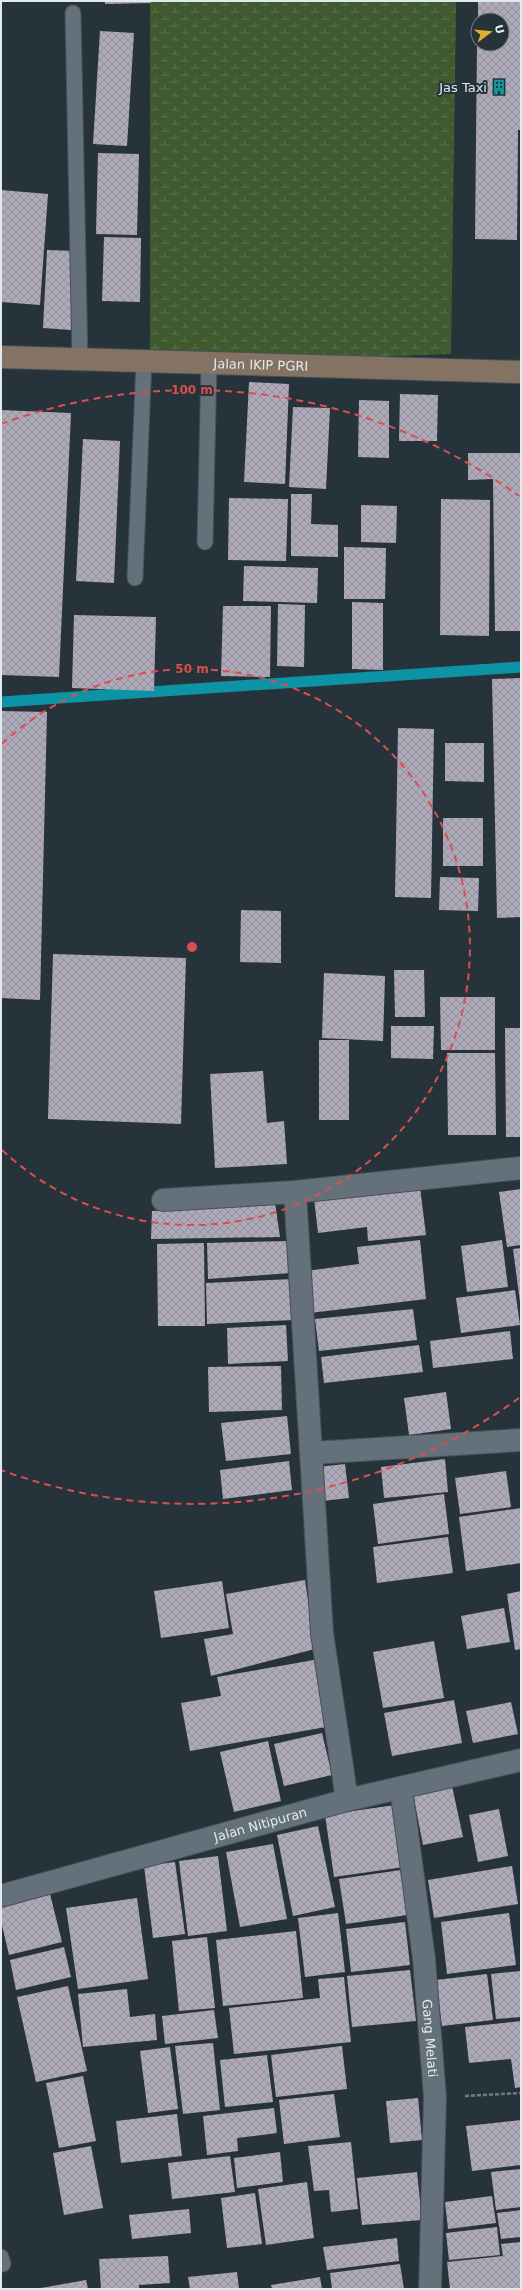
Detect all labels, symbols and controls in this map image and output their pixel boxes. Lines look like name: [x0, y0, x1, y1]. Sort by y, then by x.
north arrow: [470, 12, 510, 52]
text: U: [492, 23, 507, 35]
building icon: Jas Taxi: [490, 78, 508, 96]
place label: Jas Taxi: [438, 80, 487, 95]
street label: Jalan IKIP PGRI: [212, 356, 308, 374]
text: 100 m: [171, 383, 213, 397]
text: 50 m: [175, 662, 209, 676]
centre of rings: [185, 940, 199, 954]
street label: Jalan Nitipuran: [211, 1805, 309, 1845]
street label: Gang Melati: [419, 1999, 440, 2078]

